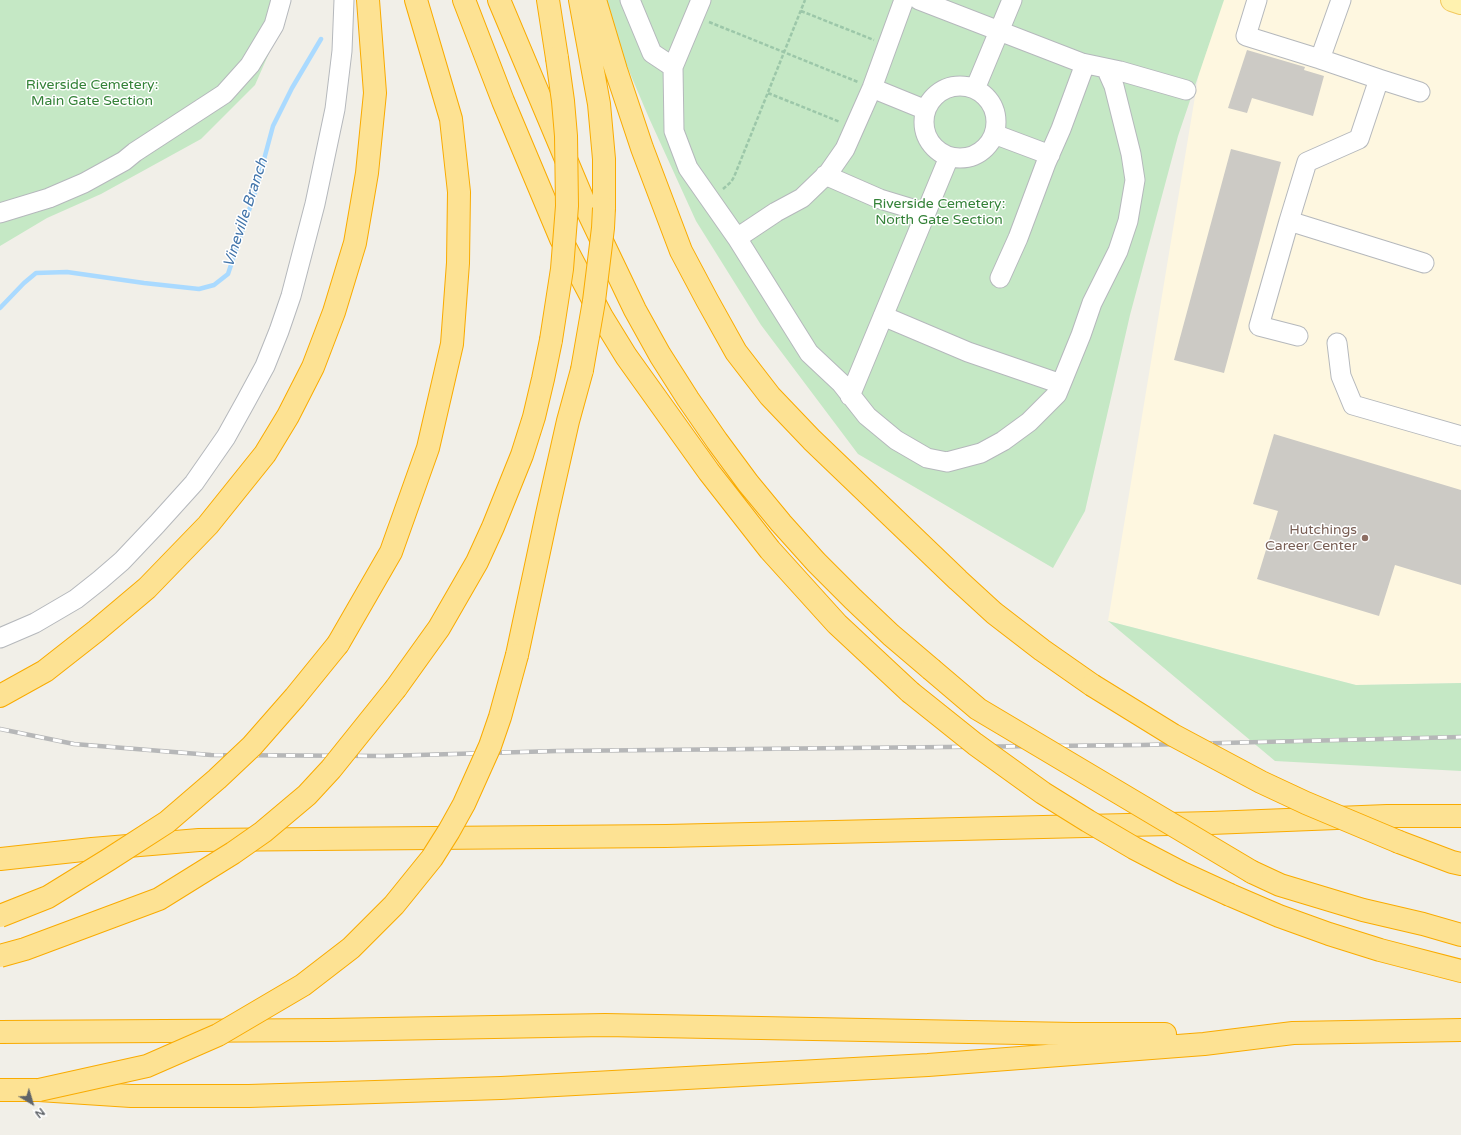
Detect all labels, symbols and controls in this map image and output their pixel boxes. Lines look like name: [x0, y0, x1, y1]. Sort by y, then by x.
park label: Riverside Cemetery: Main Gate Section: [26, 77, 158, 110]
water label: Vineville Branch: [220, 156, 272, 270]
park label: Riverside Cemetery: North Gate Section: [873, 196, 1005, 228]
place label: Hutchings Career Center: [1265, 522, 1357, 554]
marker: Hutchings Career Center: [1360, 533, 1370, 543]
north arrow: [12, 1083, 52, 1123]
text: N: [32, 1105, 47, 1121]

